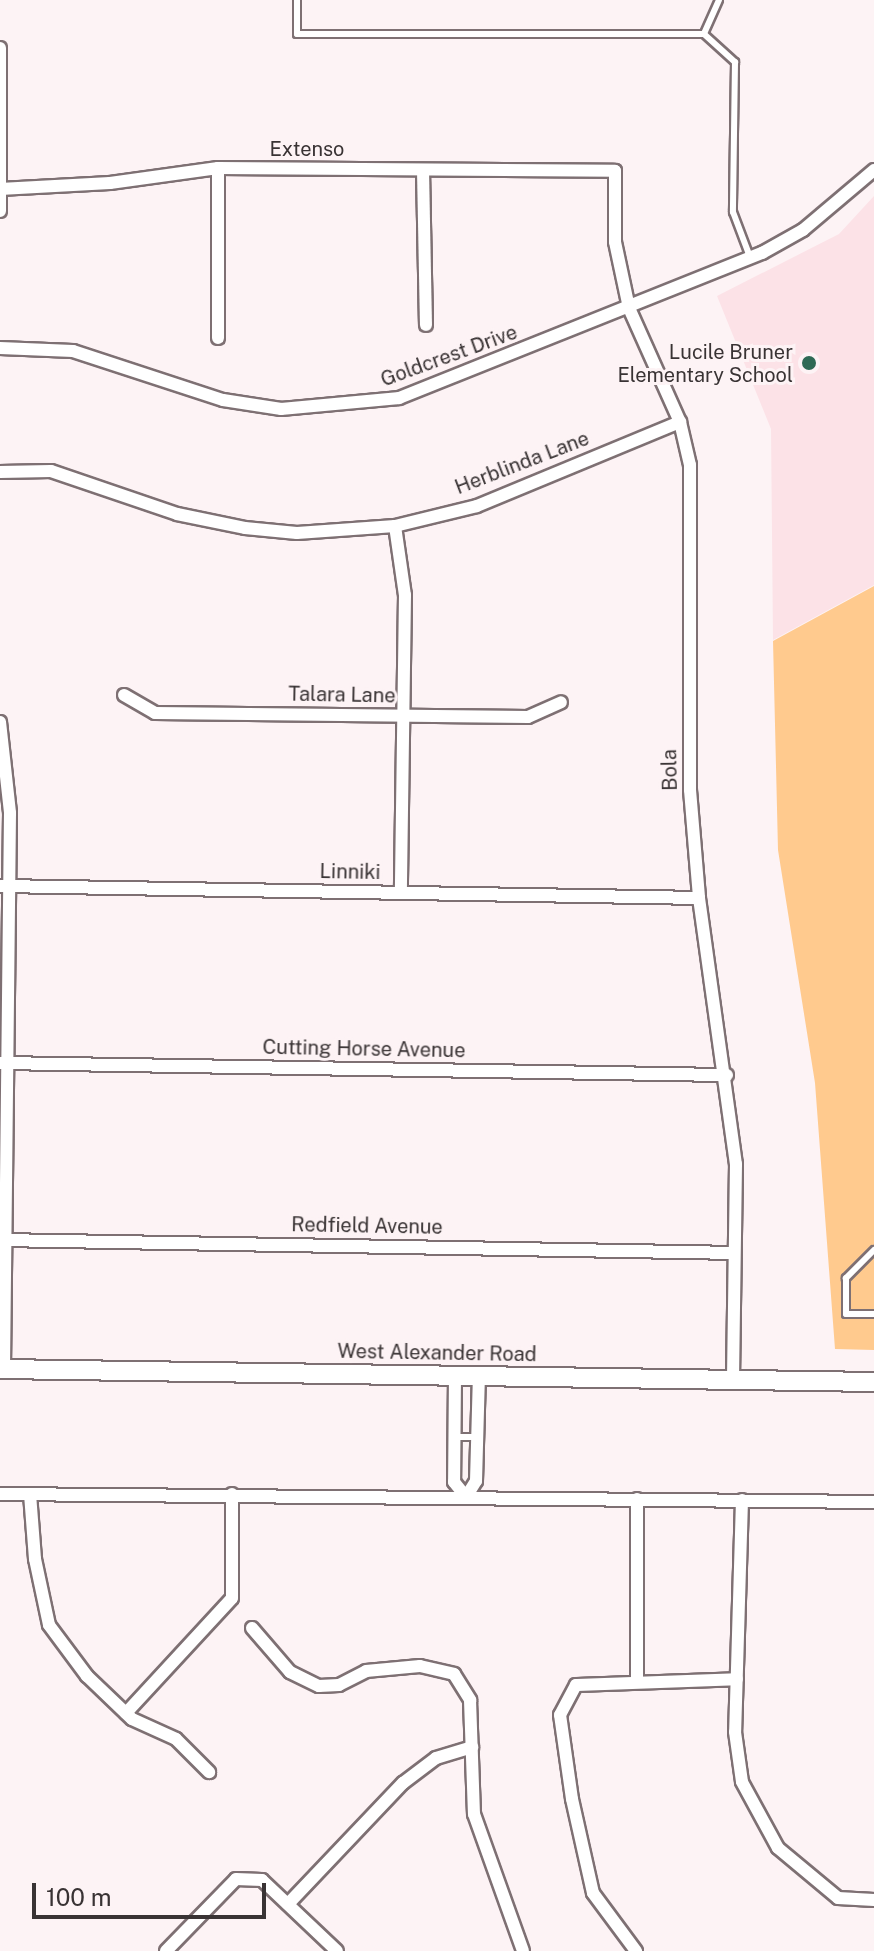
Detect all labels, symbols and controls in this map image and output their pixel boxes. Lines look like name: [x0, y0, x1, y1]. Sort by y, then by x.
street label: Extenso: [270, 137, 344, 161]
street label: Goldcrest Drive: [377, 320, 521, 392]
place label: Lucile Bruner Elementary School: [617, 340, 793, 387]
marker: Lucile Bruner Elementary School: [800, 354, 818, 372]
street label: Herblinda Lane: [451, 426, 593, 500]
street label: Talara Lane: [288, 682, 396, 708]
street label: Bola: [658, 749, 682, 791]
street label: Linniki: [319, 859, 381, 885]
street label: Cutting Horse Avenue: [262, 1035, 466, 1063]
street label: Redfield Avenue: [291, 1213, 443, 1239]
street label: West Alexander Road: [337, 1339, 537, 1367]
scale bar: [36, 1867, 270, 1917]
text: 100 m: [46, 1883, 112, 1911]

